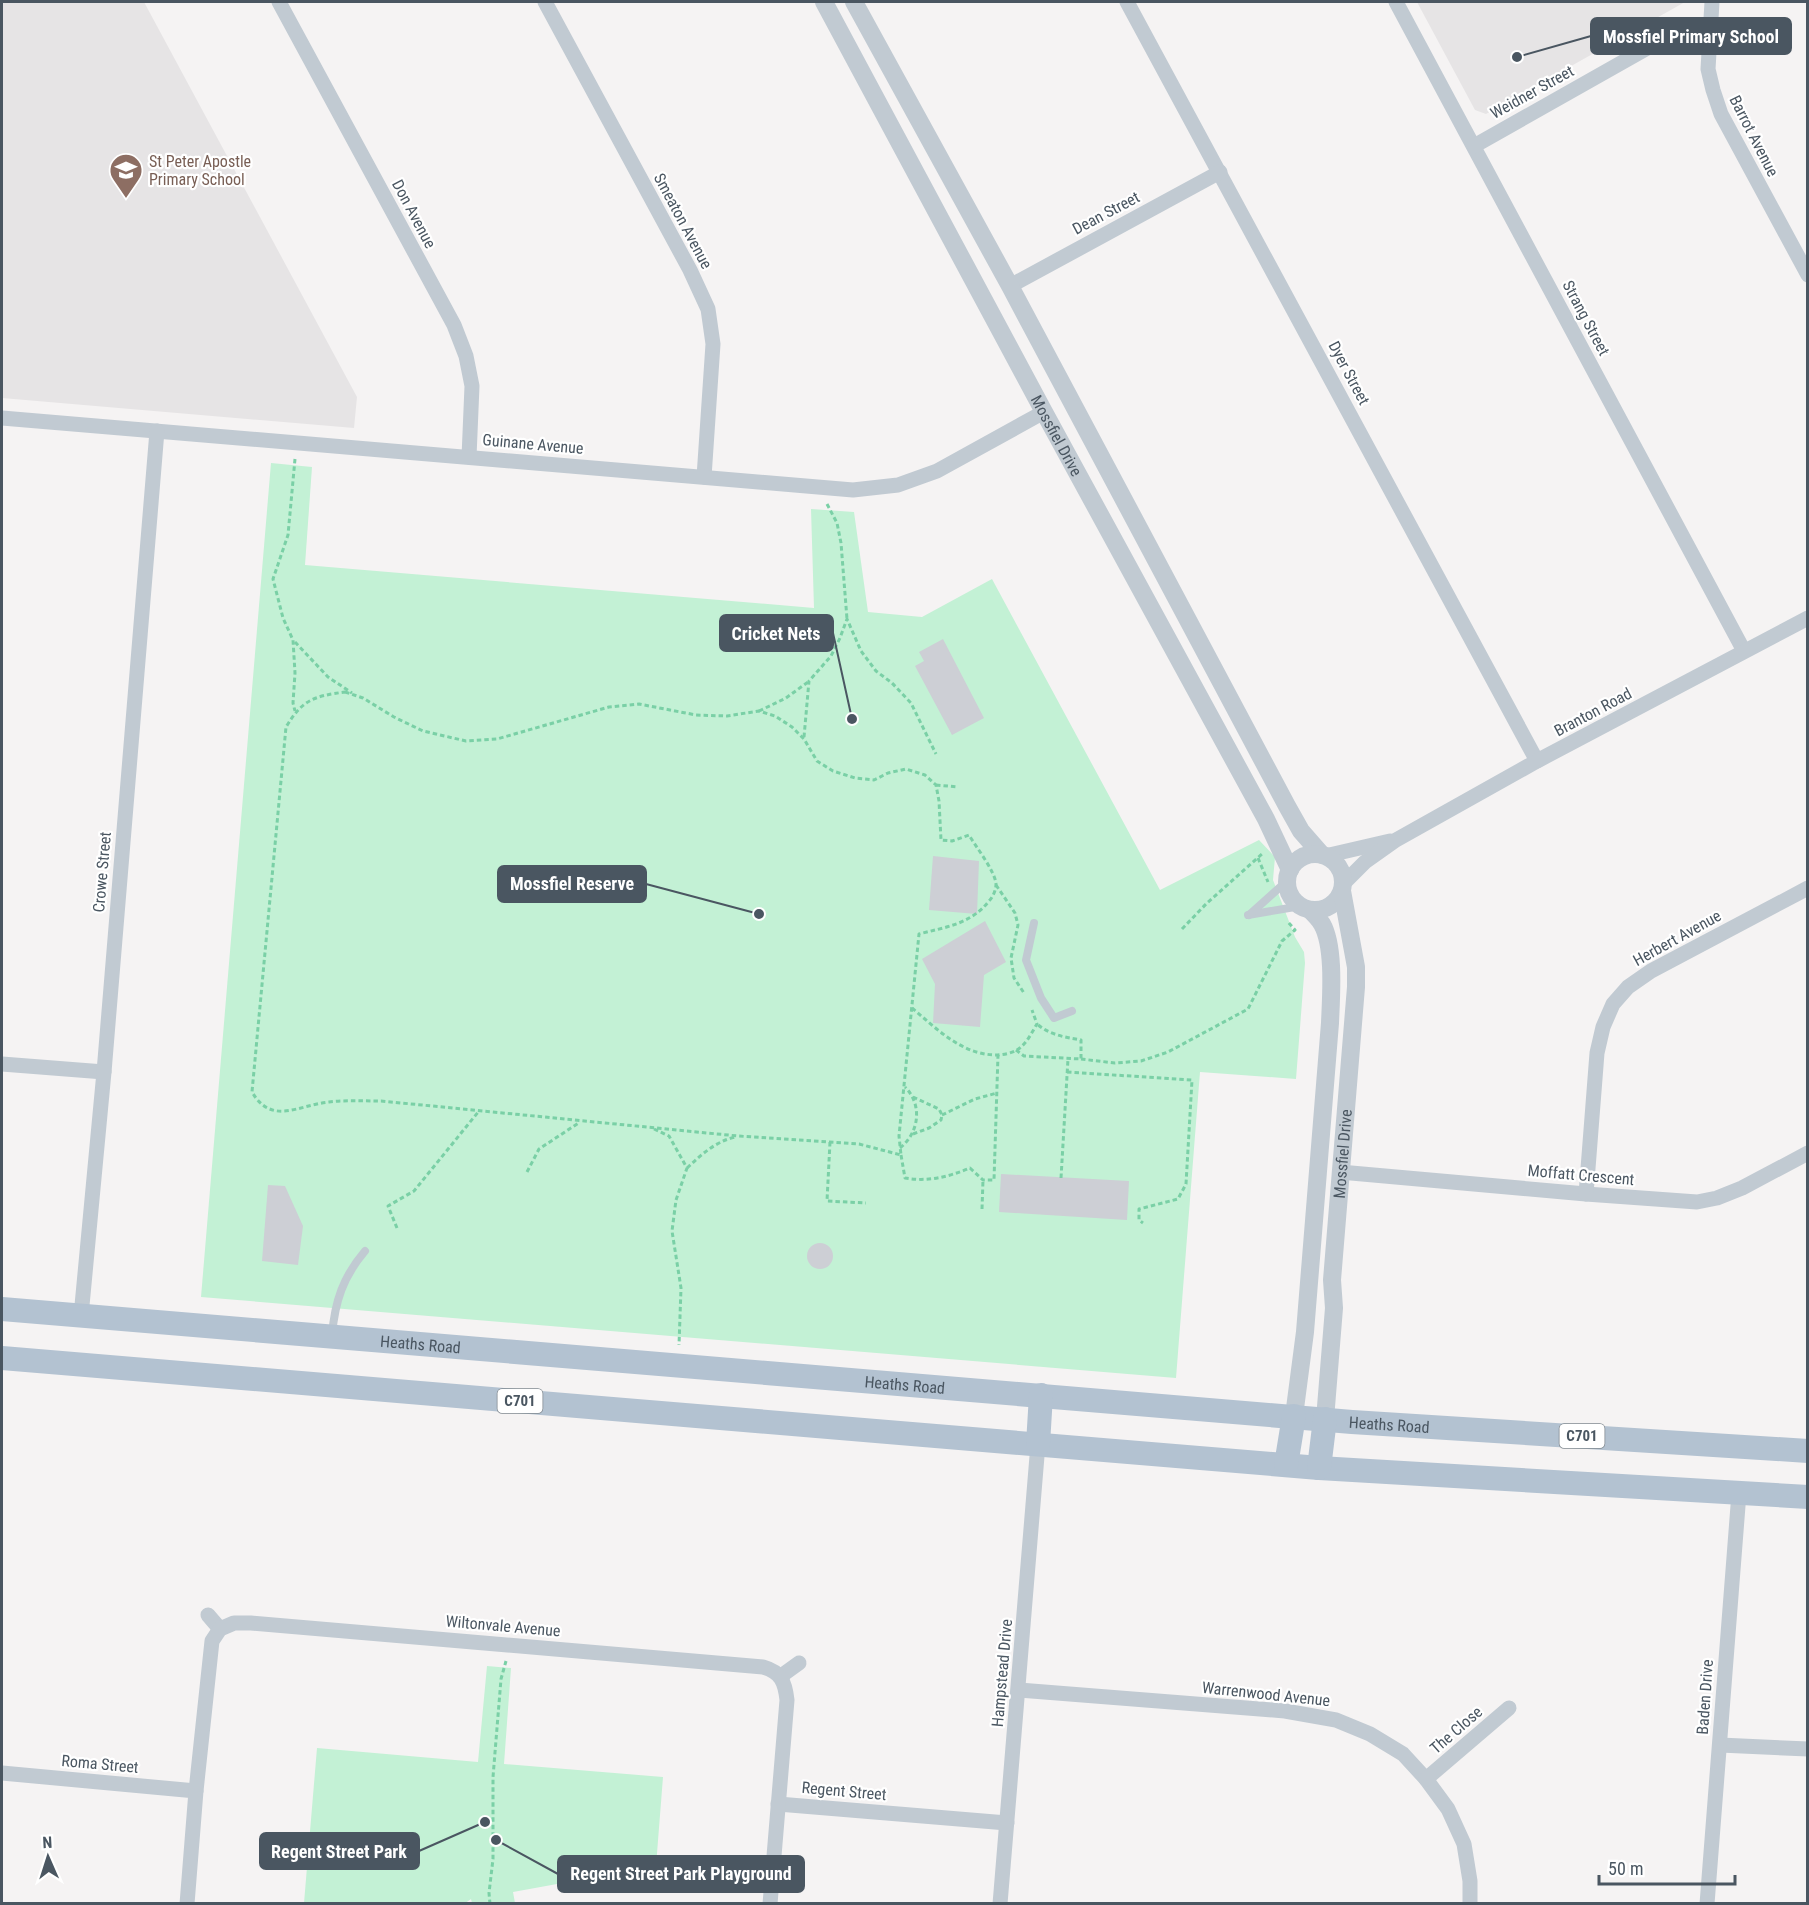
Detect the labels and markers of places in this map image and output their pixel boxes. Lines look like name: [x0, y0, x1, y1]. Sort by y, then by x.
callout: Mossfiel Primary School: [1591, 18, 1791, 54]
school or university icon: St Peter Apostle Primary School: [108, 152, 144, 199]
place label: St Peter Apostle Primary School: [149, 152, 251, 189]
callout: Cricket Nets: [720, 615, 833, 651]
callout: Mossfiel Reserve: [498, 866, 646, 902]
callout: Regent Street Park: [260, 1833, 419, 1869]
callout: Regent Street Park Playground: [558, 1856, 804, 1892]

